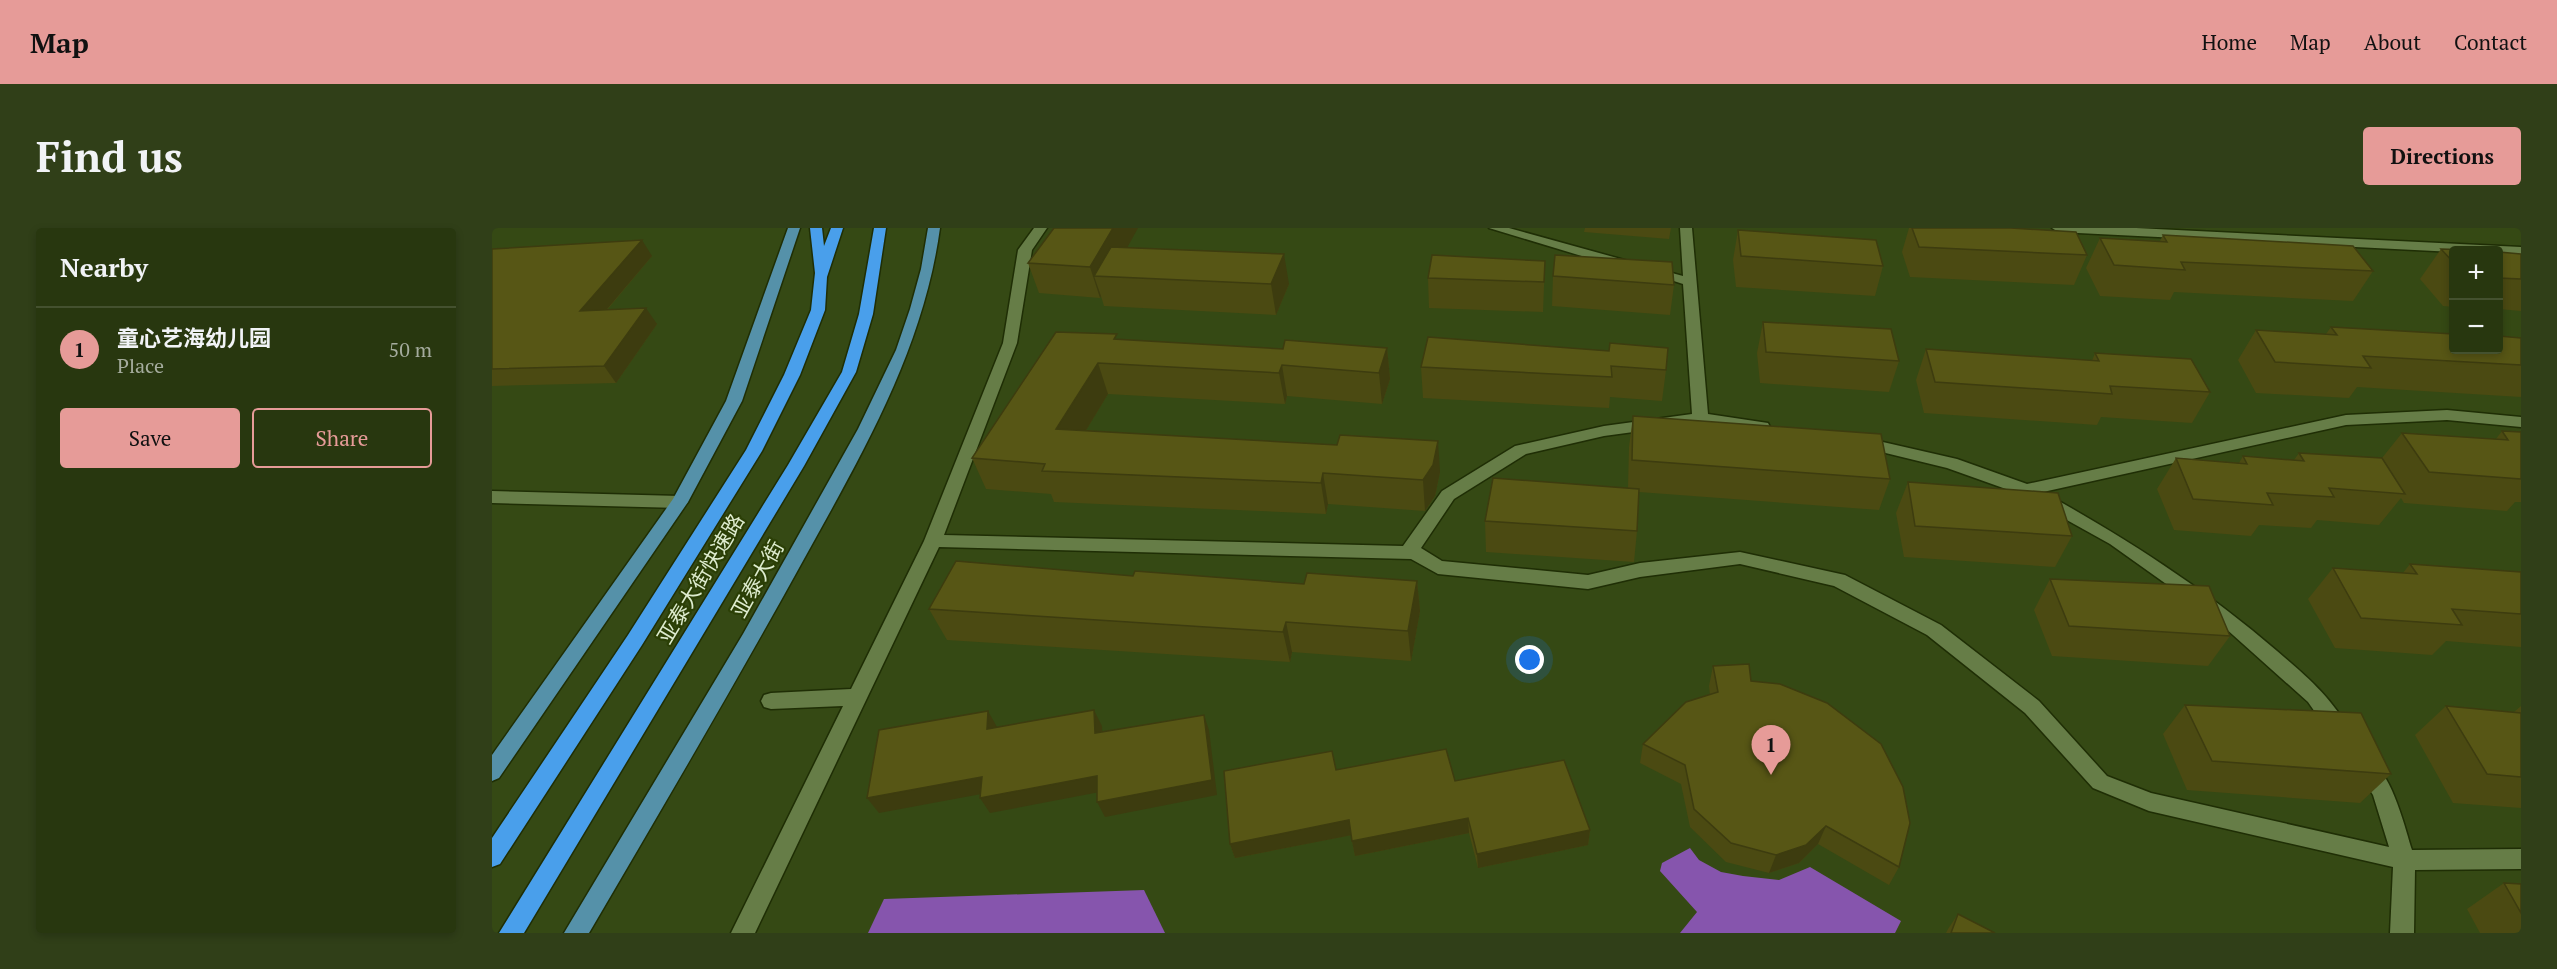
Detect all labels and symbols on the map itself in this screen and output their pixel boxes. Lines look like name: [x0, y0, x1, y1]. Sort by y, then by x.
street label: 亚泰大街快速路: [650, 508, 750, 649]
street label: 亚泰大街: [725, 535, 790, 622]
your location: [1515, 645, 1544, 674]
pin: 1: [1752, 726, 1790, 775]

